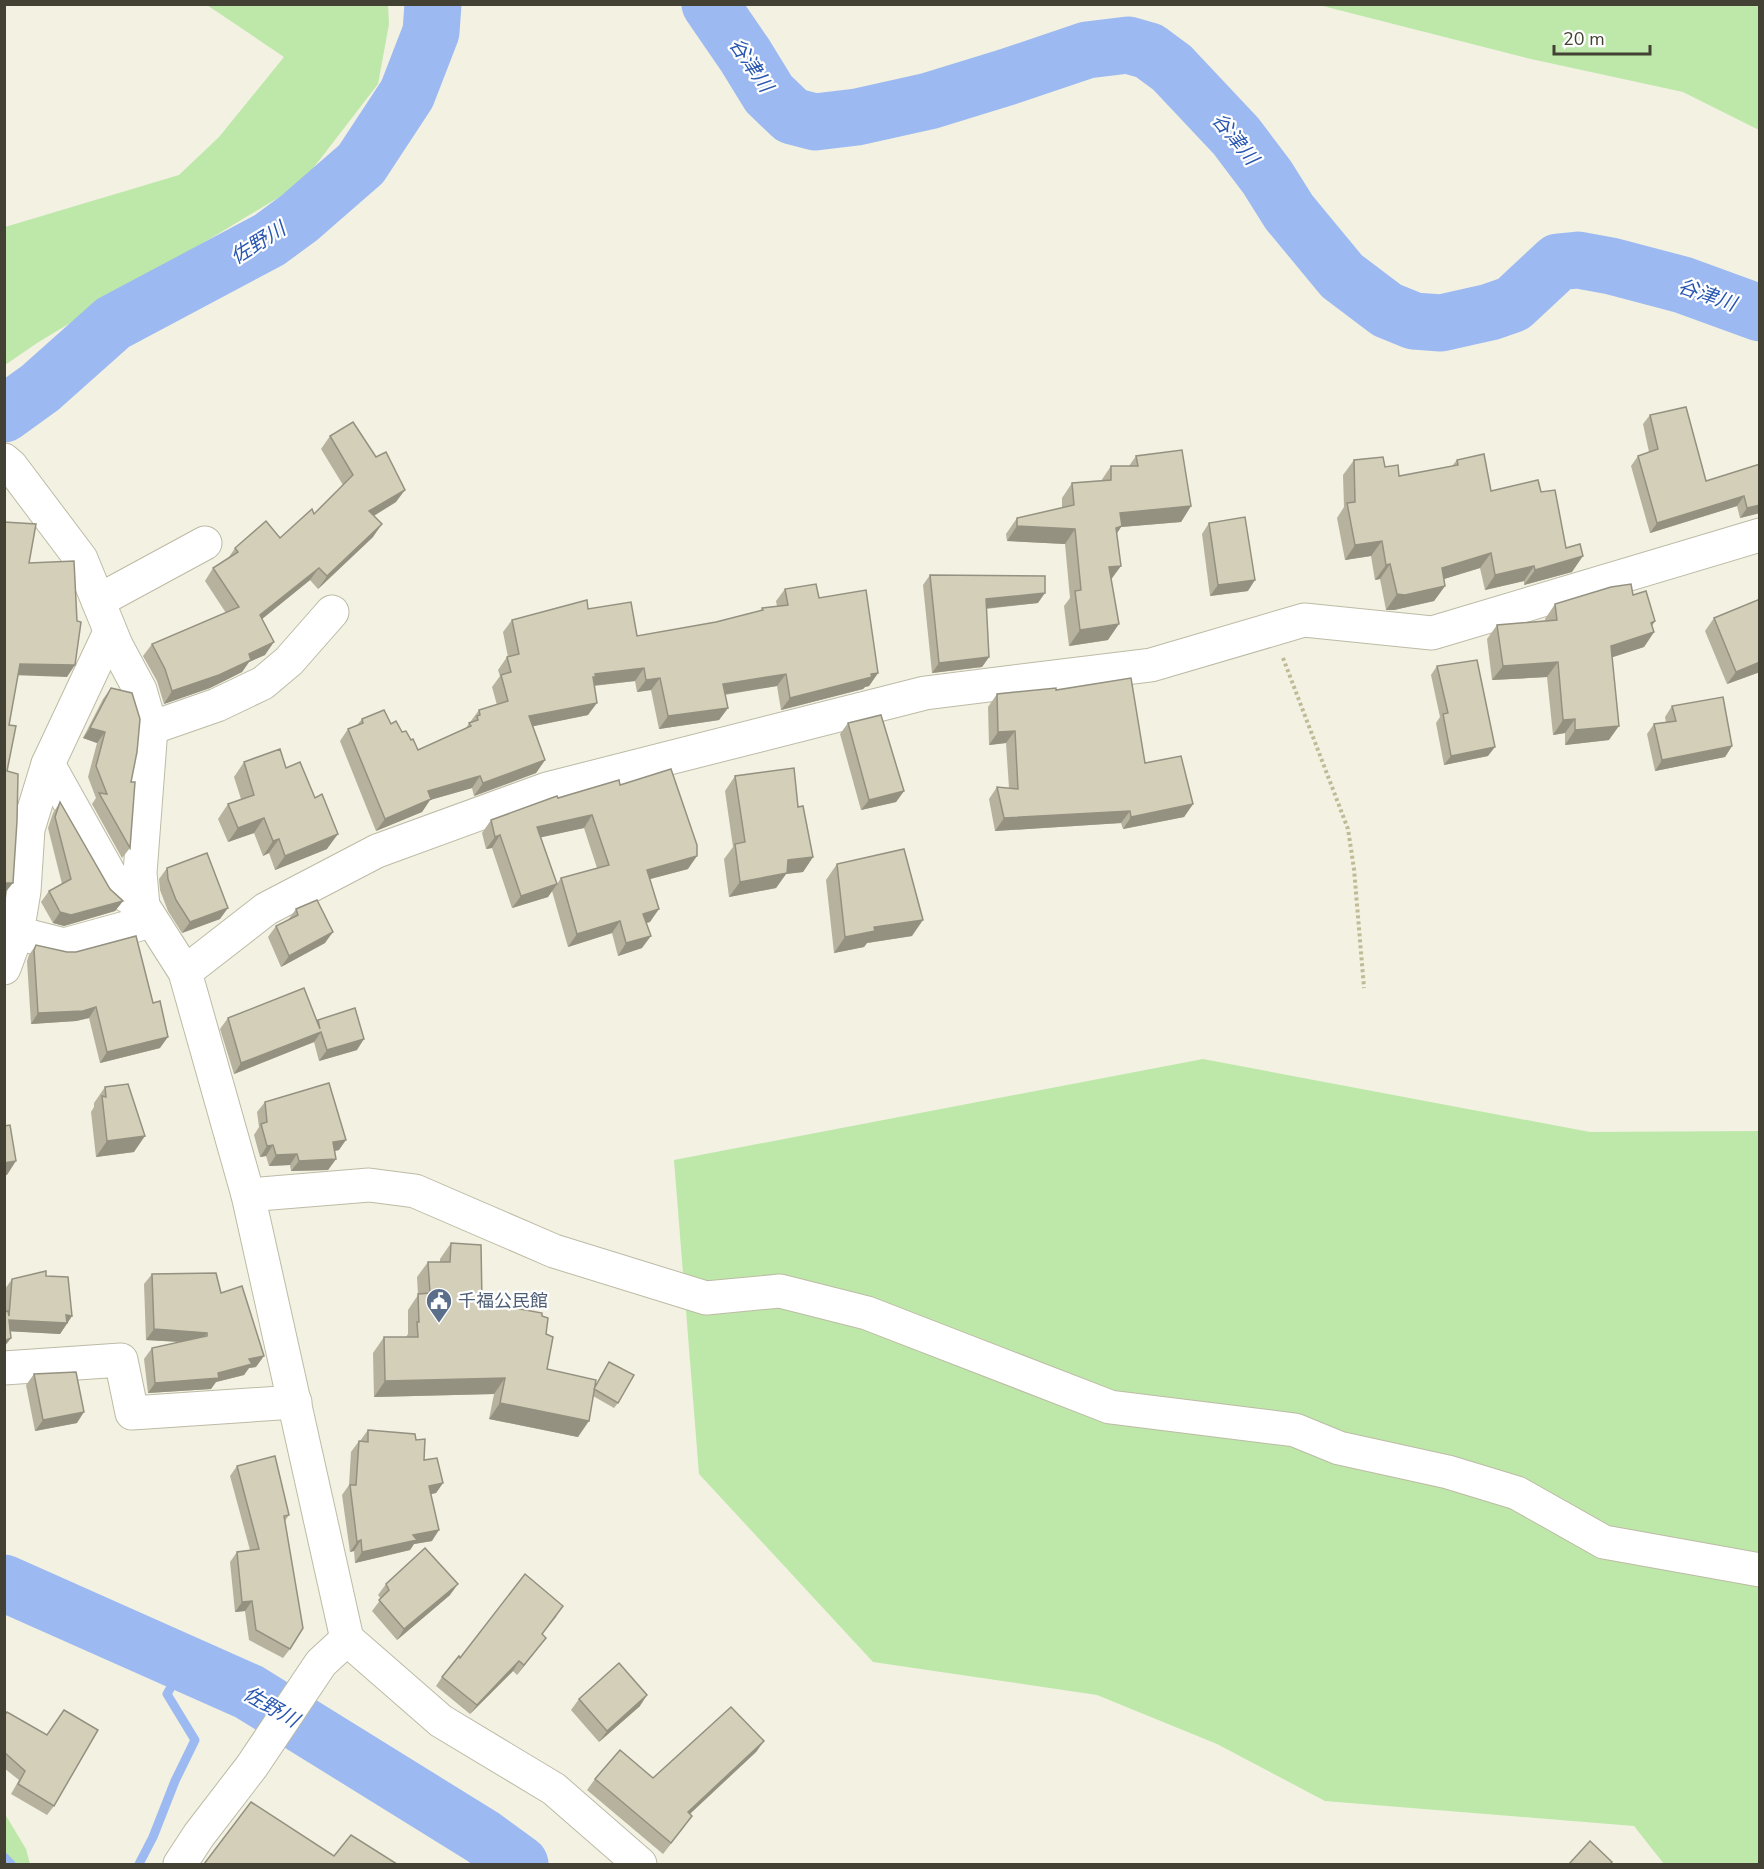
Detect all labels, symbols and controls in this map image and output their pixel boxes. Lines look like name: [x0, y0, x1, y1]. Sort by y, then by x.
scale bar: [1554, 18, 1650, 56]
text: 20 m: [1563, 27, 1605, 51]
water label: 谷津川: [723, 33, 780, 99]
water label: 谷津川: [1206, 107, 1266, 172]
water label: 佐野川: [225, 215, 292, 270]
water label: 谷津川: [1674, 272, 1742, 318]
public building icon: 千福公民館: [424, 1286, 454, 1324]
place label: 千福公民館: [458, 1289, 548, 1313]
water label: 佐野川: [238, 1680, 305, 1735]

